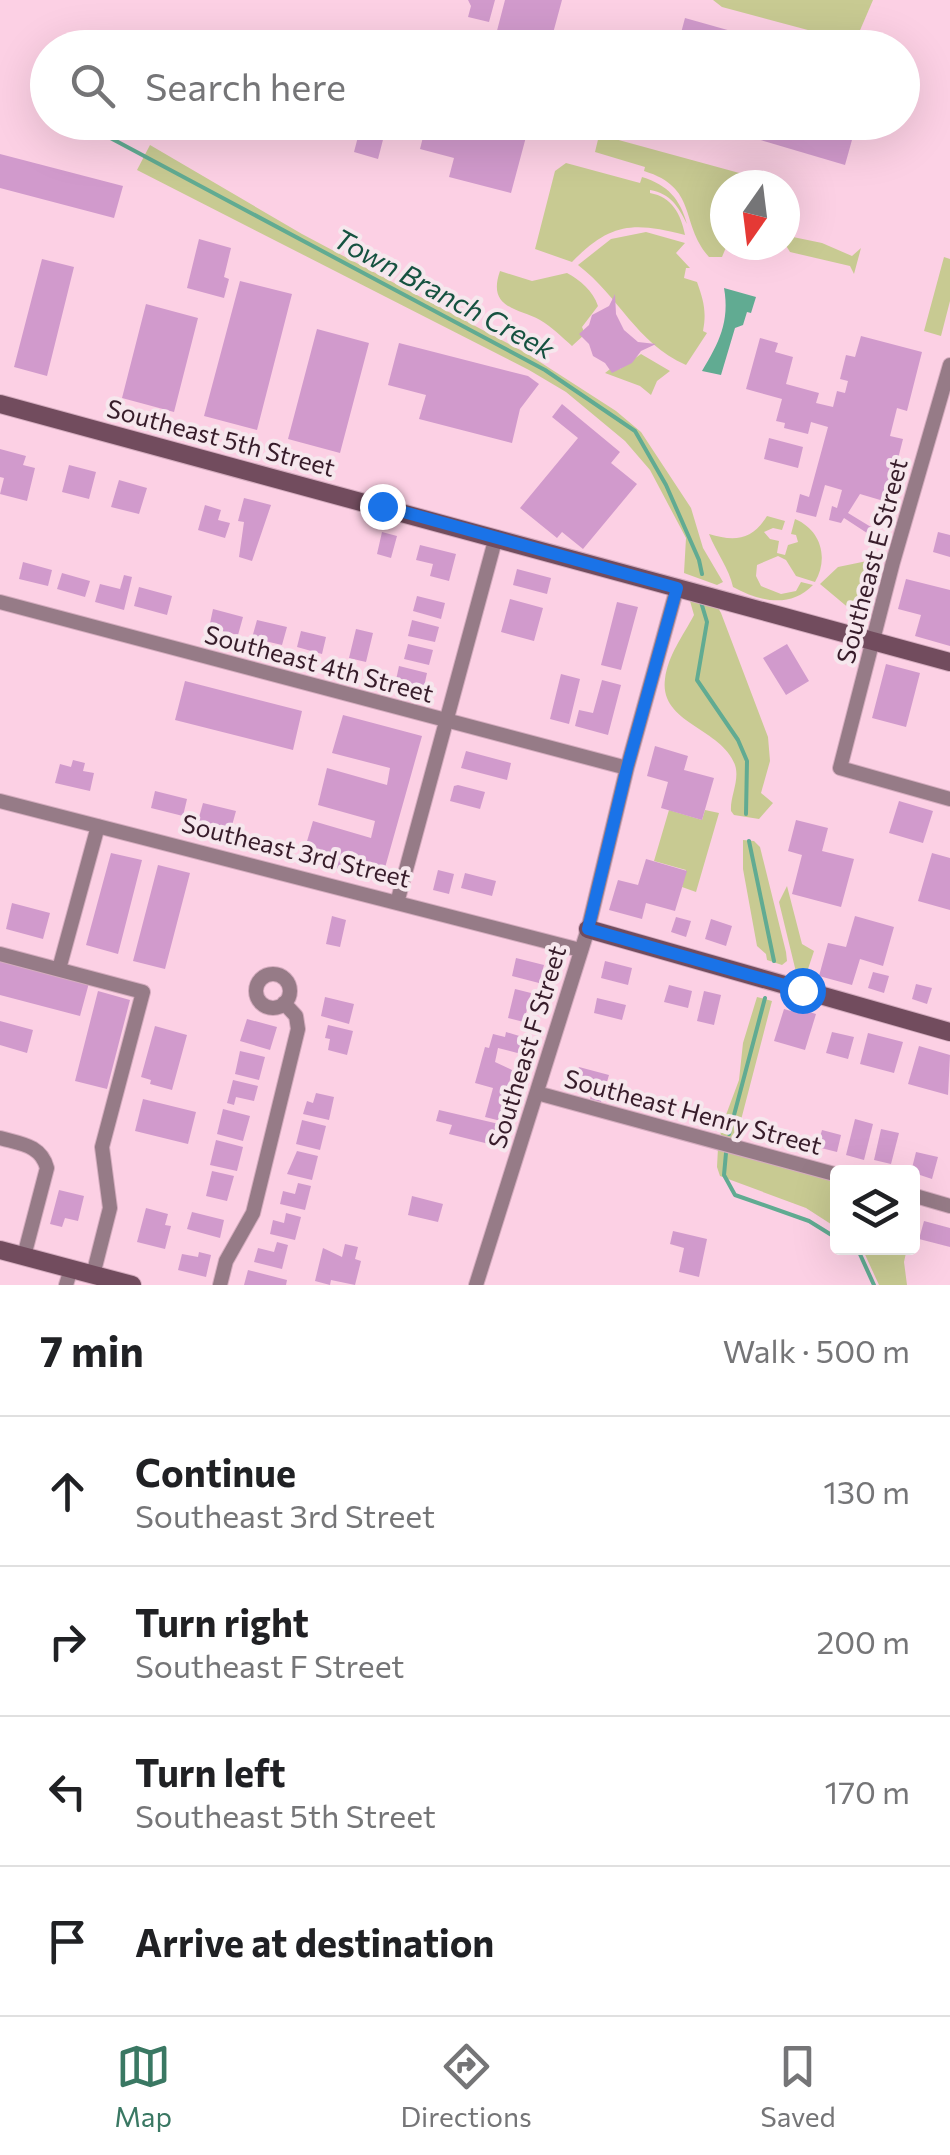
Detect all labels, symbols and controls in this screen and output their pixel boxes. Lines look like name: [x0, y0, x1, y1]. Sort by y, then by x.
search box: [30, 30, 920, 140]
icon: search: [65, 58, 120, 113]
text: Search here: [145, 62, 346, 109]
north arrow: [710, 170, 800, 260]
water label: Town Branch Creek: [328, 221, 561, 366]
street label: Southeast 5th Street: [104, 392, 339, 482]
street label: Southeast E Street: [829, 455, 913, 667]
route end: [360, 484, 406, 530]
street label: Southeast 4th Street: [202, 618, 437, 708]
street label: Southeast 3rd Street: [179, 807, 414, 893]
street label: Southeast F Street: [481, 942, 571, 1152]
route start: [780, 968, 826, 1014]
street label: Southeast Henry Street: [561, 1062, 825, 1160]
map controls: [830, 1165, 920, 1255]
button: layers: [830, 1165, 920, 1255]
text: 7 min: [40, 1324, 144, 1376]
text: Walk · 500 m: [723, 1330, 910, 1370]
text: Continue: [135, 1448, 296, 1495]
icon: ahead: [40, 1464, 95, 1519]
text: 130 m: [823, 1471, 910, 1511]
text: Southeast 3rd Street: [135, 1495, 435, 1535]
text: Turn right: [135, 1598, 309, 1645]
icon: right: [40, 1614, 95, 1669]
text: 200 m: [817, 1621, 910, 1661]
text: Southeast F Street: [135, 1645, 404, 1685]
text: Turn left: [135, 1748, 286, 1795]
icon: left: [40, 1764, 95, 1819]
text: 170 m: [825, 1771, 910, 1811]
text: Southeast 5th Street: [135, 1795, 436, 1835]
icon: arrive: [40, 1914, 95, 1969]
text: Arrive at destination: [135, 1918, 494, 1965]
tab: Map: [114, 2039, 172, 2133]
tab: Directions: [400, 2039, 532, 2133]
tab: Saved: [760, 2039, 836, 2133]

